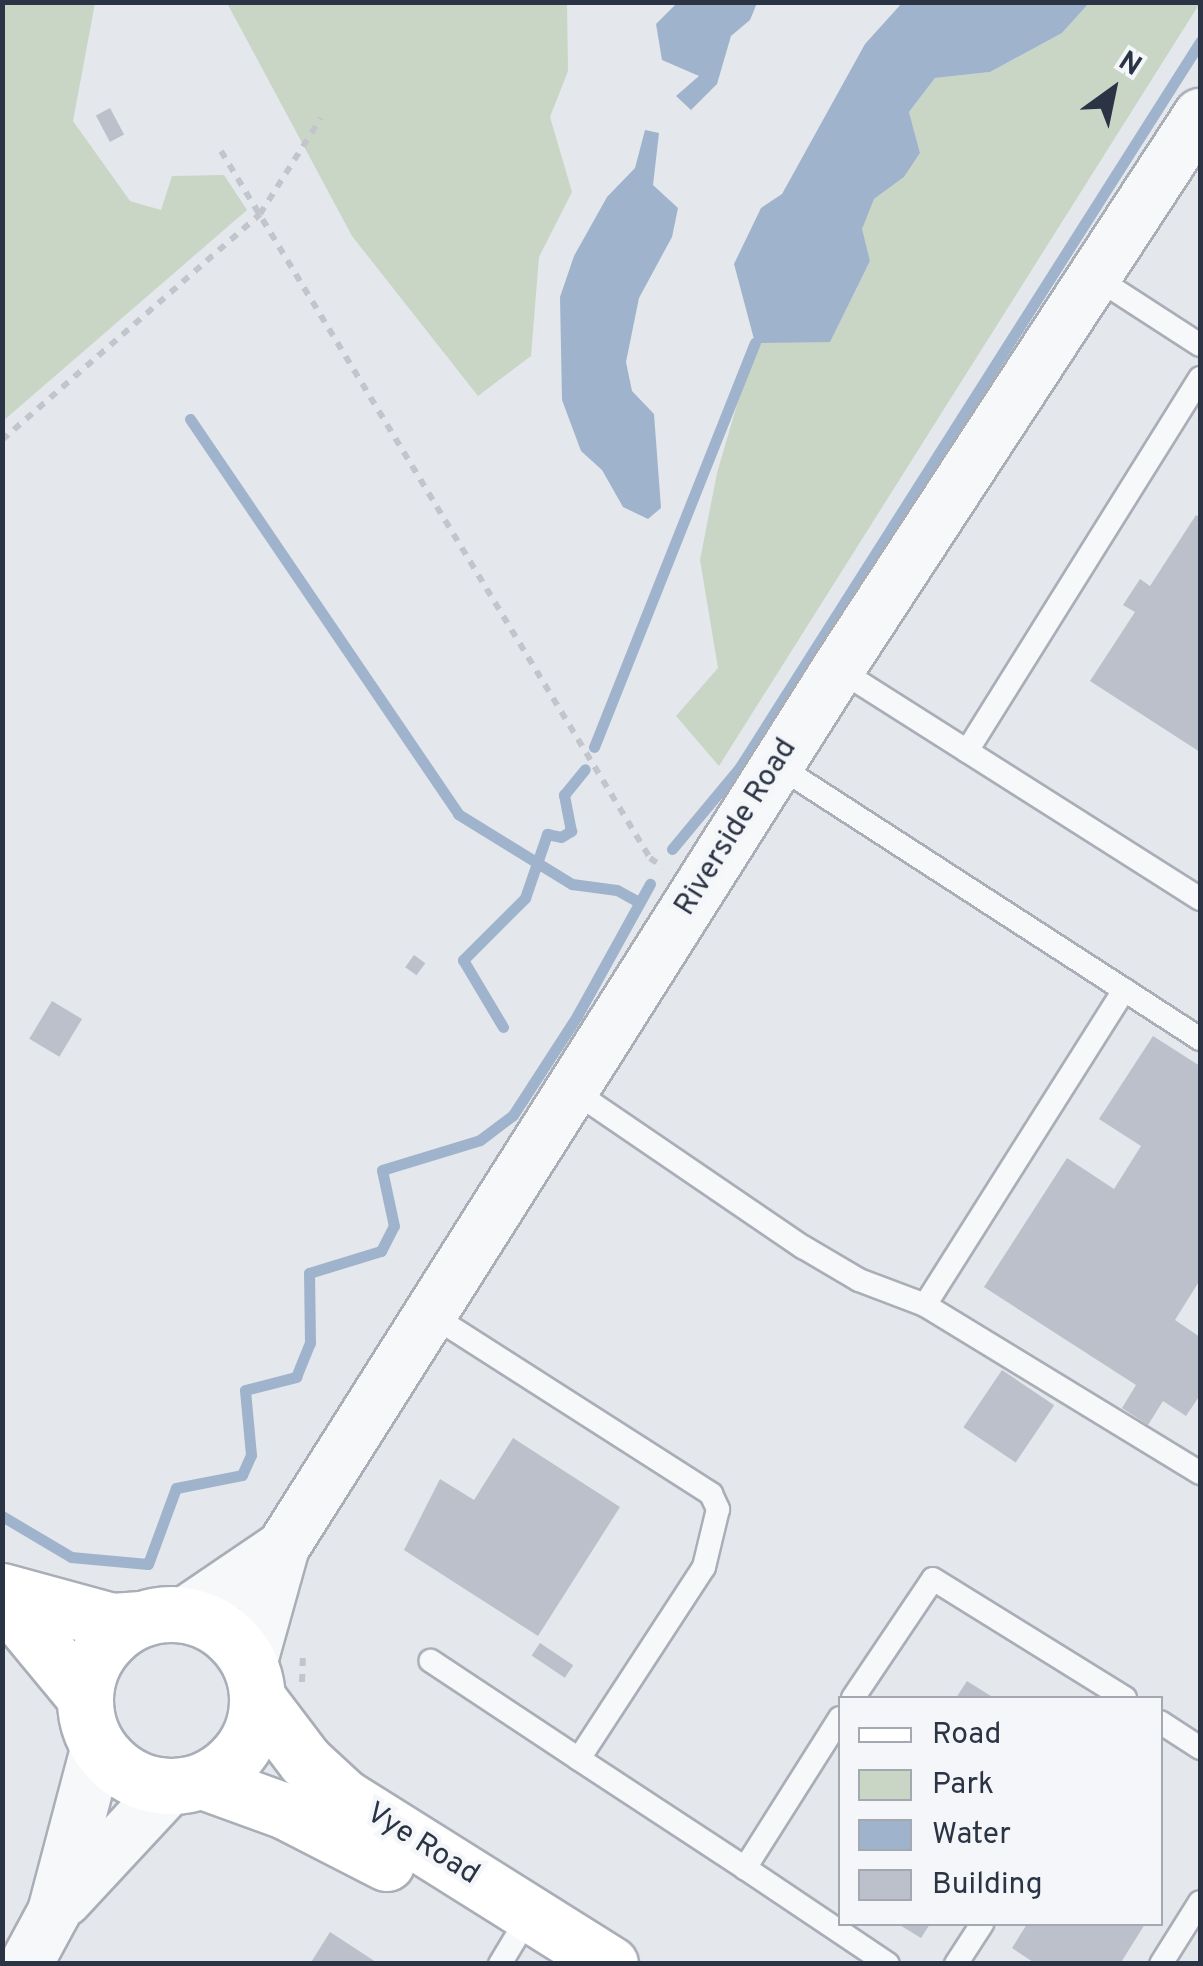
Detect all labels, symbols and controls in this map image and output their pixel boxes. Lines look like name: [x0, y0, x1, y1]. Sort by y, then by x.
north arrow: [1063, 40, 1163, 140]
text: N: [1111, 44, 1148, 85]
street label: Riverside Road: [668, 733, 806, 923]
legend: [838, 1696, 1163, 1926]
text: Road: [932, 1717, 1001, 1754]
text: Park: [932, 1767, 994, 1804]
street label: Vye Road: [359, 1796, 485, 1894]
text: Water: [932, 1817, 1011, 1854]
text: Building: [932, 1867, 1043, 1904]

